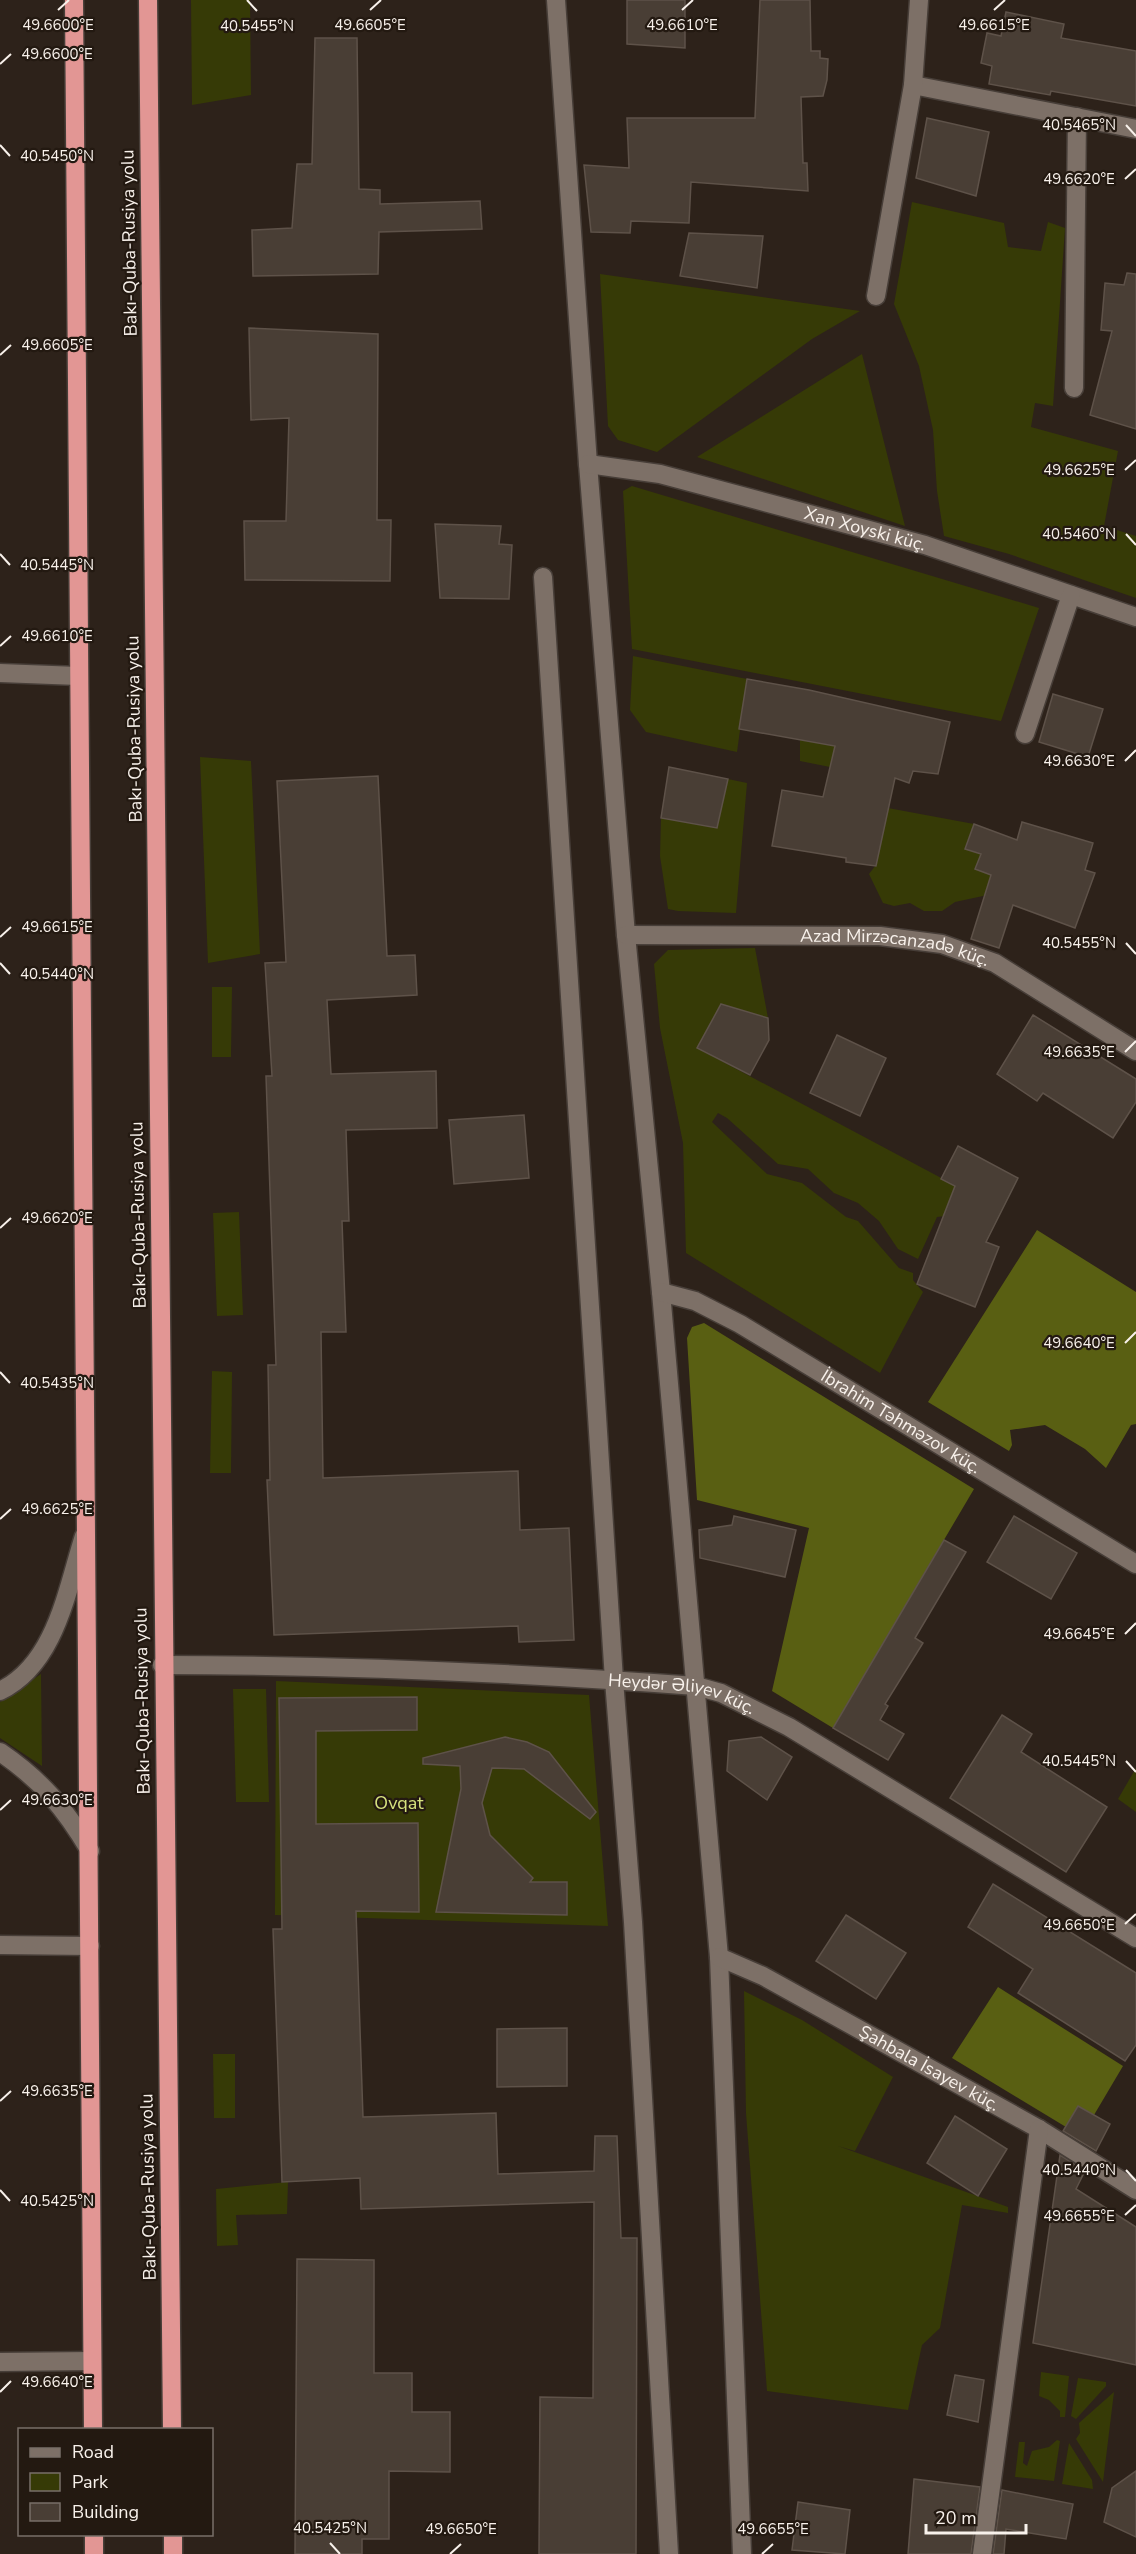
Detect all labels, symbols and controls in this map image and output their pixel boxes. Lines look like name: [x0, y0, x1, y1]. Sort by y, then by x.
text: 49.6600°E: [22, 15, 94, 35]
text: 49.6605°E: [334, 15, 406, 35]
text: 49.6610°E: [646, 15, 718, 35]
text: 49.6615°E: [958, 15, 1030, 35]
text: 40.5455°N: [220, 16, 294, 36]
text: 49.6600°E: [21, 44, 93, 64]
text: 40.5465°N: [1042, 115, 1116, 135]
text: 40.5450°N: [20, 146, 94, 166]
street label: Bakı-Quba-Rusiya yolu: [115, 149, 143, 337]
text: 49.6620°E: [1043, 169, 1115, 189]
text: 49.6605°E: [21, 335, 93, 355]
text: 49.6625°E: [1043, 460, 1115, 480]
street label: Xan Xoyski küç.: [802, 501, 929, 557]
text: 40.5460°N: [1042, 524, 1116, 544]
text: 40.5445°N: [20, 555, 94, 575]
text: 49.6610°E: [21, 626, 93, 646]
street label: Bakı-Quba-Rusiya yolu: [120, 635, 148, 823]
text: 49.6630°E: [1043, 751, 1115, 771]
text: 49.6615°E: [21, 917, 93, 937]
street label: Azad Mirzəcanzadə küç.: [800, 924, 993, 972]
text: 40.5455°N: [1042, 933, 1116, 953]
text: 40.5440°N: [20, 964, 94, 984]
text: 49.6635°E: [1043, 1042, 1115, 1062]
street label: Bakı-Quba-Rusiya yolu: [124, 1121, 152, 1309]
text: 49.6620°E: [21, 1208, 93, 1228]
text: 49.6640°E: [1043, 1333, 1115, 1353]
street label: İbrahim Təhməzov küç.: [816, 1364, 986, 1479]
text: 40.5435°N: [20, 1373, 94, 1393]
text: 49.6625°E: [21, 1499, 93, 1519]
street label: Bakı-Quba-Rusiya yolu: [128, 1607, 156, 1795]
text: 49.6645°E: [1043, 1624, 1115, 1644]
street label: Heydər Əliyev küç.: [607, 1668, 759, 1720]
text: 40.5445°N: [1042, 1751, 1116, 1771]
text: 49.6630°E: [21, 1790, 93, 1810]
park label: Ovqat: [374, 1791, 424, 1815]
text: 49.6650°E: [1043, 1915, 1115, 1935]
street label: Şahbala İsayev küç.: [855, 2020, 1004, 2117]
text: 49.6635°E: [21, 2081, 93, 2101]
street label: Bakı-Quba-Rusiya yolu: [134, 2093, 162, 2281]
text: 40.5440°N: [1042, 2160, 1116, 2180]
text: 40.5425°N: [20, 2191, 94, 2211]
text: 49.6655°E: [1043, 2206, 1115, 2226]
text: 49.6640°E: [21, 2372, 93, 2392]
legend: [18, 2428, 213, 2536]
text: Road: [72, 2440, 114, 2464]
text: Park: [72, 2470, 109, 2494]
scale bar: [926, 2497, 1026, 2535]
text: Building: [72, 2500, 139, 2524]
text: 20 m: [935, 2506, 977, 2530]
text: 40.5425°N: [293, 2518, 367, 2538]
text: 49.6650°E: [425, 2519, 497, 2539]
text: 49.6655°E: [737, 2519, 809, 2539]

